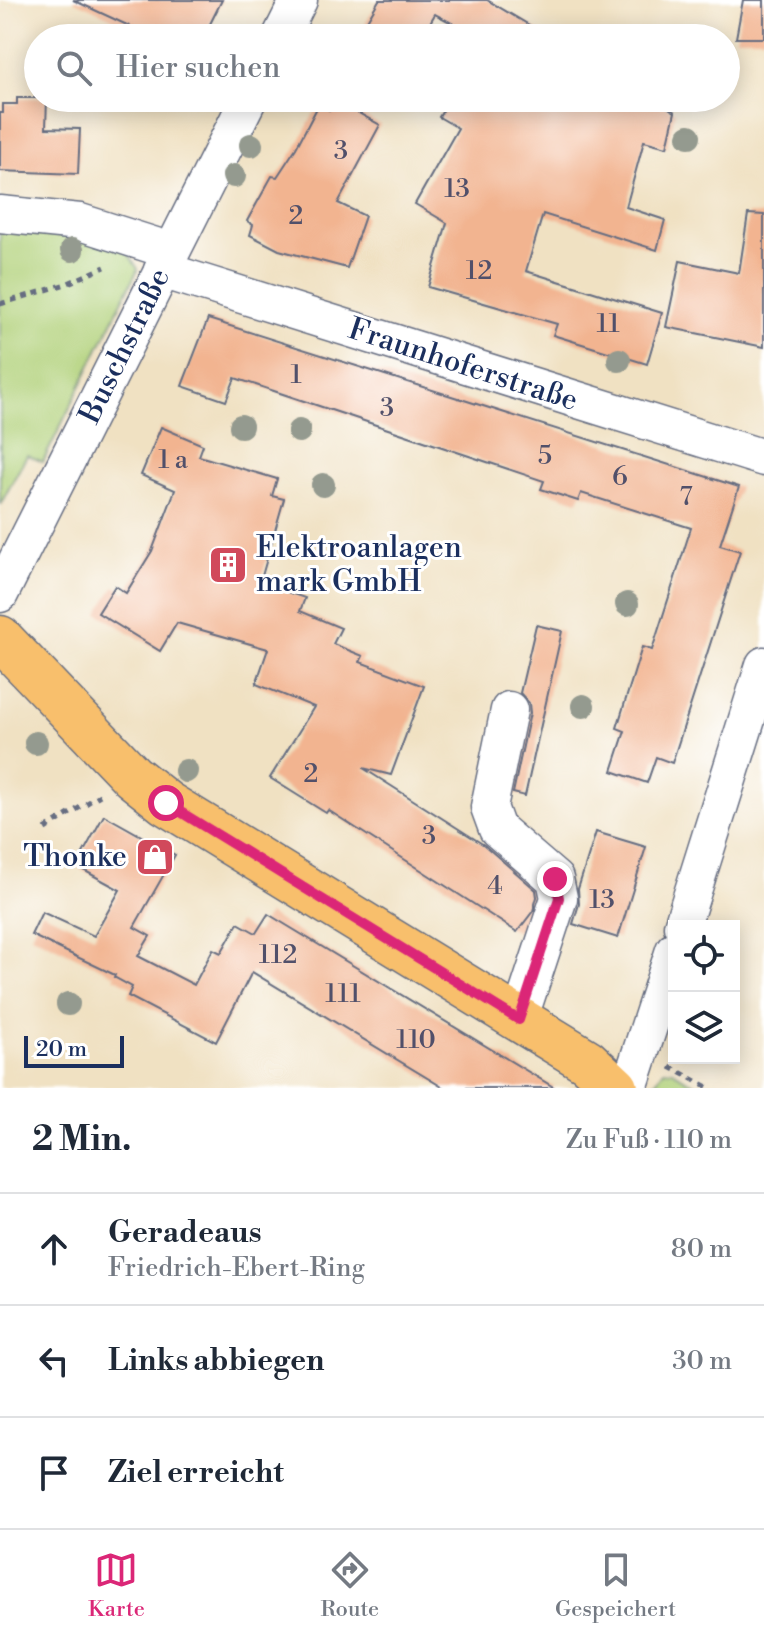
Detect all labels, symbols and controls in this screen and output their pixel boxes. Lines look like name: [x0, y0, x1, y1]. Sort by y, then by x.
search box: [24, 24, 740, 112]
icon: search: [52, 46, 96, 90]
text: Hier suchen: [116, 49, 280, 87]
house number: 3: [334, 135, 348, 167]
house number: 13: [444, 173, 470, 205]
house number: 2: [289, 200, 303, 232]
house number: 12: [466, 255, 492, 287]
street label: Buschstraße: [71, 262, 179, 431]
house number: 11: [596, 308, 620, 340]
street label: Fraunhoferstraße: [343, 310, 583, 420]
house number: 1: [290, 359, 302, 391]
house number: 3: [380, 392, 394, 424]
house number: 5: [538, 440, 552, 472]
house number: 1 a: [158, 444, 189, 476]
house number: 6: [612, 461, 628, 493]
house number: 7: [679, 481, 693, 513]
place label: Elektroanlagen mark GmbH: [256, 529, 462, 601]
building icon: Elektroanlagen mark GmbH: [207, 544, 249, 586]
house number: 2: [304, 758, 318, 790]
route start: [148, 785, 184, 821]
house number: 3: [422, 820, 436, 852]
shop icon: Thonke: [134, 836, 176, 878]
place label: Thonke: [23, 838, 127, 876]
route end: [537, 861, 573, 897]
house number: 4: [487, 870, 503, 902]
house number: 13: [589, 884, 615, 916]
map controls: [668, 920, 740, 1064]
button: locate: [668, 920, 740, 992]
house number: 112: [259, 939, 297, 971]
house number: 111: [325, 978, 361, 1010]
button: layers: [668, 992, 740, 1064]
house number: 110: [396, 1024, 436, 1056]
scale bar: [24, 1032, 124, 1068]
text: 20 m: [36, 1036, 87, 1063]
text: 2 Min.: [32, 1119, 131, 1161]
text: Zu Fuß · 110 m: [566, 1124, 732, 1156]
text: Geradeaus: [108, 1214, 262, 1252]
icon: ahead: [32, 1227, 76, 1271]
text: 80 m: [671, 1233, 732, 1265]
text: Friedrich-Ebert-Ring: [108, 1252, 365, 1284]
icon: left: [32, 1339, 76, 1383]
text: Links abbiegen: [108, 1342, 324, 1380]
text: 30 m: [672, 1345, 732, 1377]
icon: arrive: [32, 1451, 76, 1495]
text: Ziel erreicht: [108, 1454, 284, 1492]
tab: Karte: [88, 1548, 145, 1623]
tab: Route: [321, 1548, 379, 1623]
tab: Gespeichert: [555, 1548, 676, 1623]

